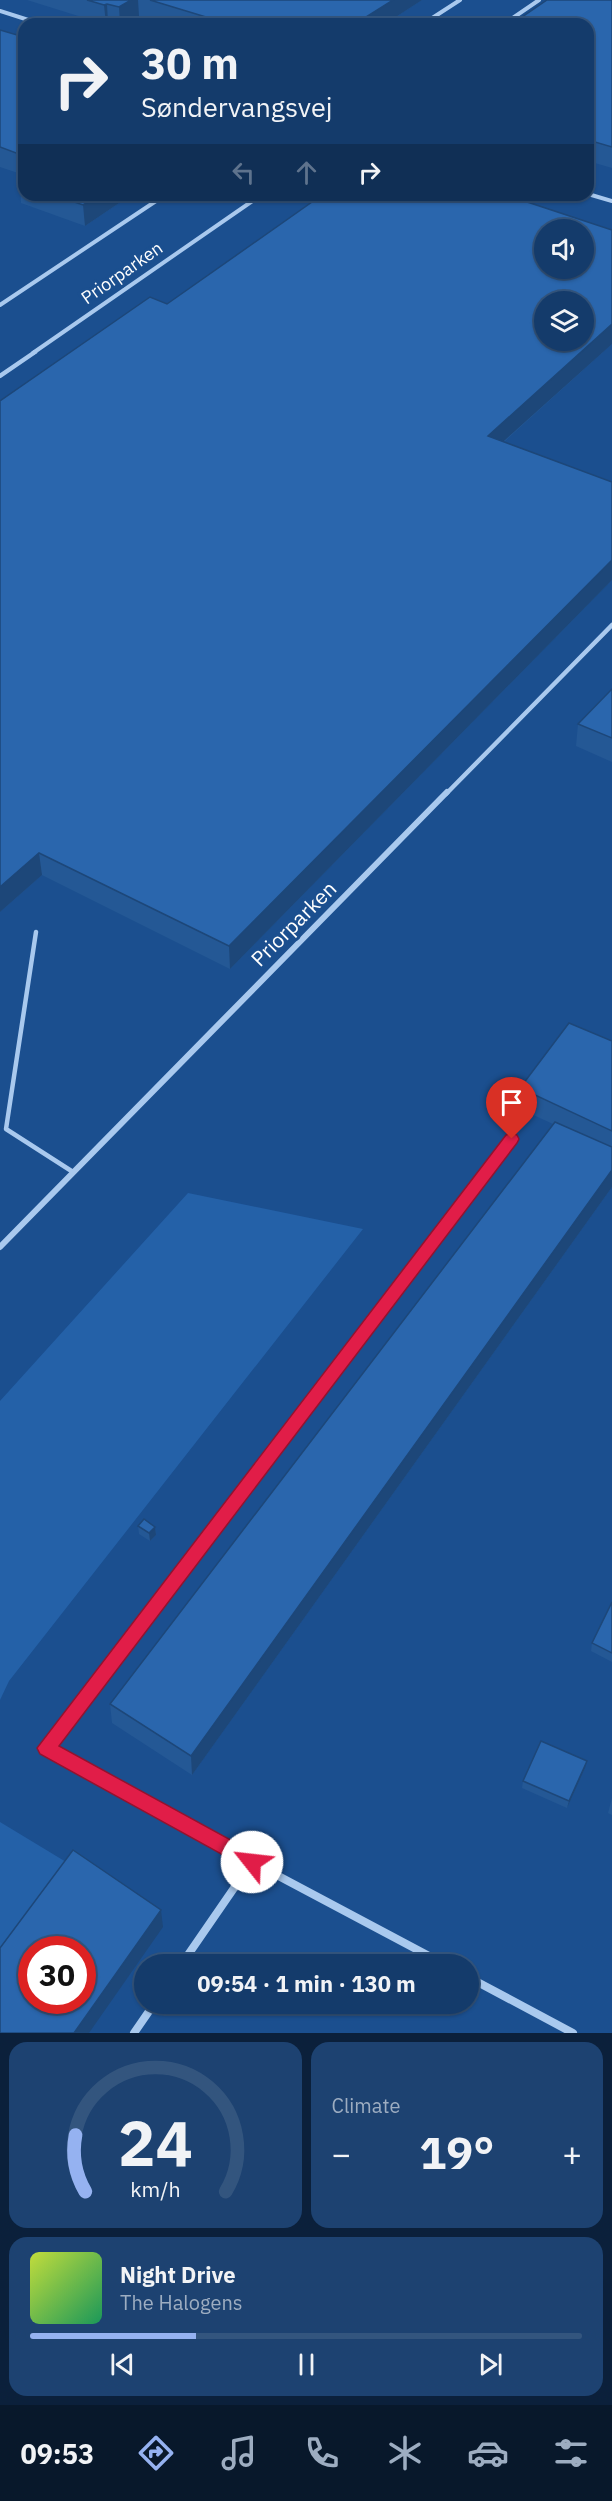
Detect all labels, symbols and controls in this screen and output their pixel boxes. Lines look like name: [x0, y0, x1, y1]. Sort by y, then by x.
text: 30 m: [141, 36, 239, 91]
icon: right: [42, 42, 120, 120]
text: Søndervangsvej: [141, 89, 333, 124]
icon: left: [227, 156, 260, 189]
icon: ahead: [290, 156, 323, 189]
icon: right: [353, 156, 386, 189]
map controls: [534, 219, 594, 351]
button: sound: [534, 219, 594, 279]
street label: Priorparken: [76, 236, 167, 309]
button: layers: [534, 291, 594, 351]
street label: Priorparken: [244, 874, 342, 972]
pin: [486, 1077, 537, 1139]
icon: arrive: [495, 1086, 528, 1119]
position arrow: [220, 1830, 284, 1894]
speed limit sign: 30: [18, 1936, 96, 2014]
text: 09:54 · 1 min · 130 m: [197, 1969, 416, 1998]
text: Climate: [332, 2092, 400, 2119]
text: 24: [118, 2102, 193, 2183]
text: 19°: [419, 2123, 494, 2181]
text: −: [332, 2132, 351, 2175]
text: +: [562, 2132, 582, 2175]
text: km/h: [130, 2175, 180, 2203]
text: Night Drive: [120, 2260, 236, 2289]
text: The Halogens: [120, 2289, 242, 2316]
icon: previous: [106, 2348, 139, 2381]
icon: pause: [290, 2348, 323, 2381]
icon: next: [474, 2348, 507, 2381]
icon: directions: [135, 2432, 177, 2474]
icon: music: [218, 2432, 260, 2474]
icon: phone: [301, 2432, 343, 2474]
icon: climate: [384, 2432, 426, 2474]
icon: car: [467, 2432, 509, 2474]
icon: filters: [550, 2432, 592, 2474]
text: 09:53: [20, 2436, 94, 2471]

